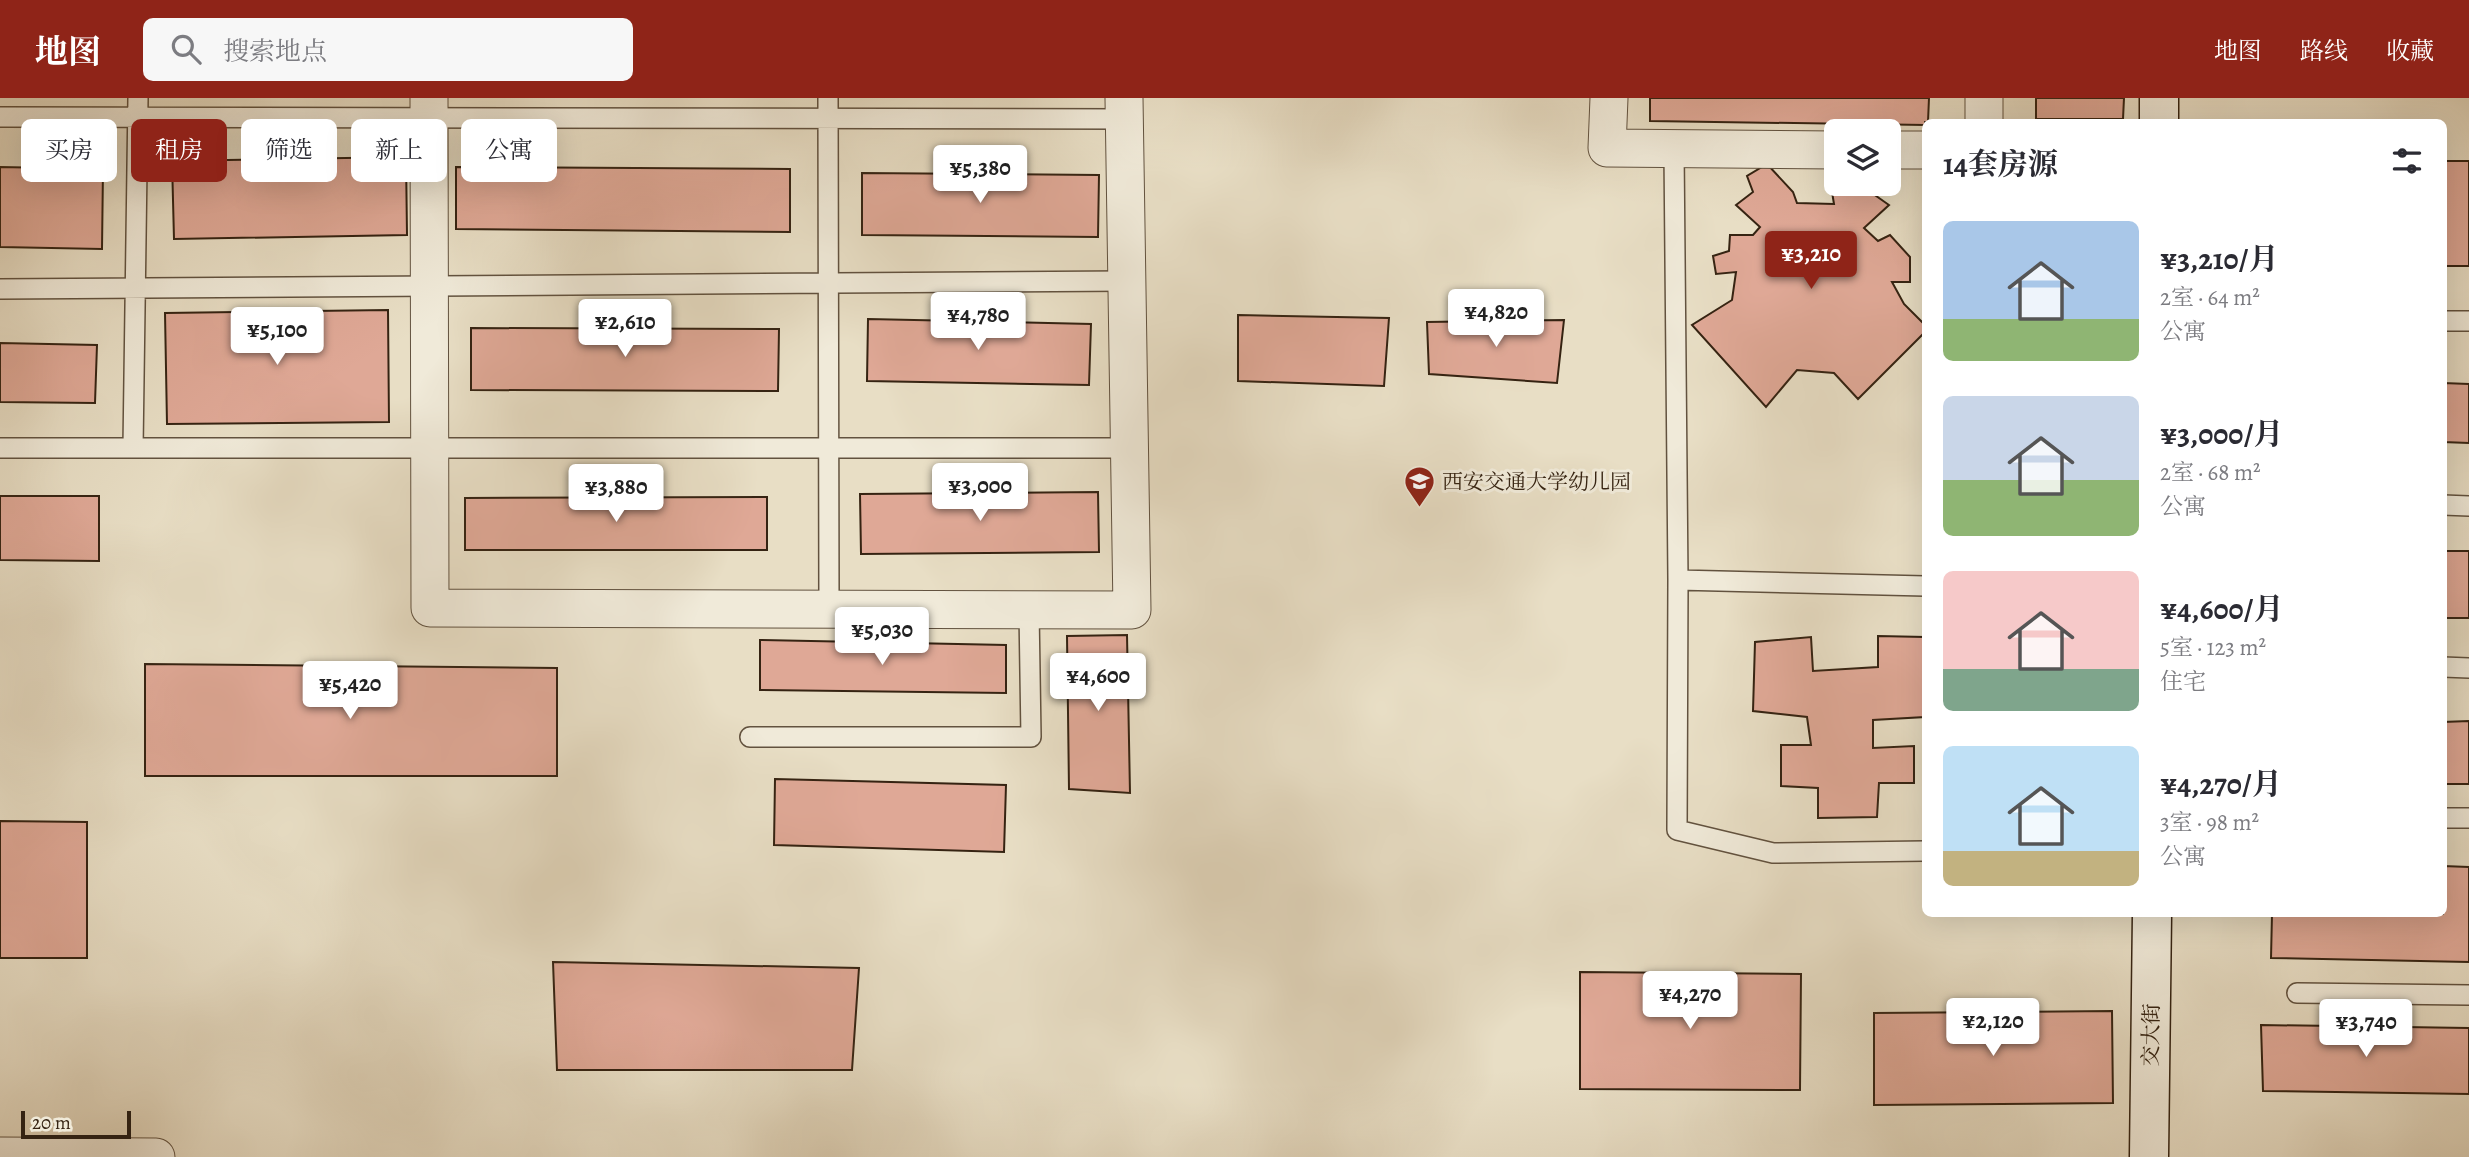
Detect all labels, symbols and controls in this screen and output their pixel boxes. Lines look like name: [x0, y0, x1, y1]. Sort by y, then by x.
search box: [143, 18, 633, 81]
text: 地图: [35, 29, 101, 74]
icon: search: [167, 30, 205, 68]
text: 搜索地点: [223, 34, 327, 69]
text: 地图: [2214, 35, 2262, 67]
text: 路线: [2300, 35, 2348, 67]
text: 收藏: [2386, 35, 2434, 67]
chip: 买房: [21, 119, 117, 182]
chip: 租房: [131, 119, 227, 182]
chip: 筛选: [241, 119, 337, 182]
chip: 新上: [351, 119, 447, 182]
chip: 公寓: [461, 119, 557, 182]
map controls: [1824, 119, 1901, 196]
button: layers: [1824, 119, 1901, 196]
icon: filters: [2388, 142, 2426, 180]
text: 14套房源: [1943, 144, 2058, 184]
pin: ¥5,380: [923, 146, 1037, 205]
text: ¥5,380: [949, 152, 1011, 183]
pin: ¥3,210: [1754, 232, 1868, 291]
text: ¥3,210: [1781, 238, 1841, 269]
text: ¥3,210/月: [2160, 239, 2278, 279]
icon: home: [1999, 249, 2083, 333]
text: 2室 · 64 m²: [2160, 282, 2260, 313]
pin: ¥4,820: [1439, 289, 1553, 349]
pin: ¥4,780: [921, 292, 1035, 352]
text: ¥4,820: [1464, 296, 1528, 327]
text: ¥4,780: [947, 299, 1009, 330]
pin: ¥2,610: [568, 300, 682, 359]
text: ¥2,610: [594, 306, 656, 337]
pin: ¥5,100: [220, 308, 334, 367]
text: ¥5,100: [247, 314, 307, 345]
text: 公寓: [2160, 316, 2206, 347]
text: ¥3,000/月: [2160, 414, 2283, 454]
icon: home: [1999, 424, 2083, 508]
text: 2室 · 68 m²: [2160, 457, 2261, 488]
pin: ¥3,880: [559, 464, 673, 524]
pin: ¥3,000: [923, 464, 1037, 523]
school or university icon: 西安交通大学幼儿园: [1402, 465, 1436, 509]
place label: 西安交通大学幼儿园: [1442, 468, 1631, 496]
text: ¥3,000: [948, 470, 1012, 501]
text: ¥3,880: [585, 471, 647, 502]
text: 公寓: [2160, 491, 2206, 522]
text: ¥4,600/月: [2160, 589, 2283, 629]
icon: home: [1999, 599, 2083, 683]
pin: ¥5,030: [825, 608, 939, 667]
text: ¥5,030: [851, 614, 913, 645]
text: 5室 · 123 m²: [2160, 632, 2266, 663]
pin: ¥4,600: [1041, 654, 1155, 713]
text: ¥4,600: [1066, 660, 1130, 691]
pin: ¥5,420: [293, 662, 407, 721]
text: 住宅: [2160, 666, 2206, 697]
text: ¥5,420: [319, 668, 381, 699]
text: ¥4,270/月: [2160, 764, 2282, 804]
icon: home: [1999, 774, 2083, 858]
text: 3室 · 98 m²: [2160, 807, 2259, 838]
text: 公寓: [2160, 841, 2206, 872]
pin: ¥4,270: [1633, 972, 1747, 1031]
text: ¥4,270: [1659, 978, 1721, 1009]
pin: ¥2,120: [1936, 998, 2050, 1058]
pin: ¥3,740: [2309, 1000, 2423, 1059]
street label: 交大街: [2136, 1003, 2166, 1067]
text: ¥2,120: [1962, 1005, 2024, 1036]
text: ¥3,740: [2335, 1006, 2397, 1037]
scale bar: [21, 1108, 131, 1140]
text: 20 m: [32, 1110, 71, 1136]

